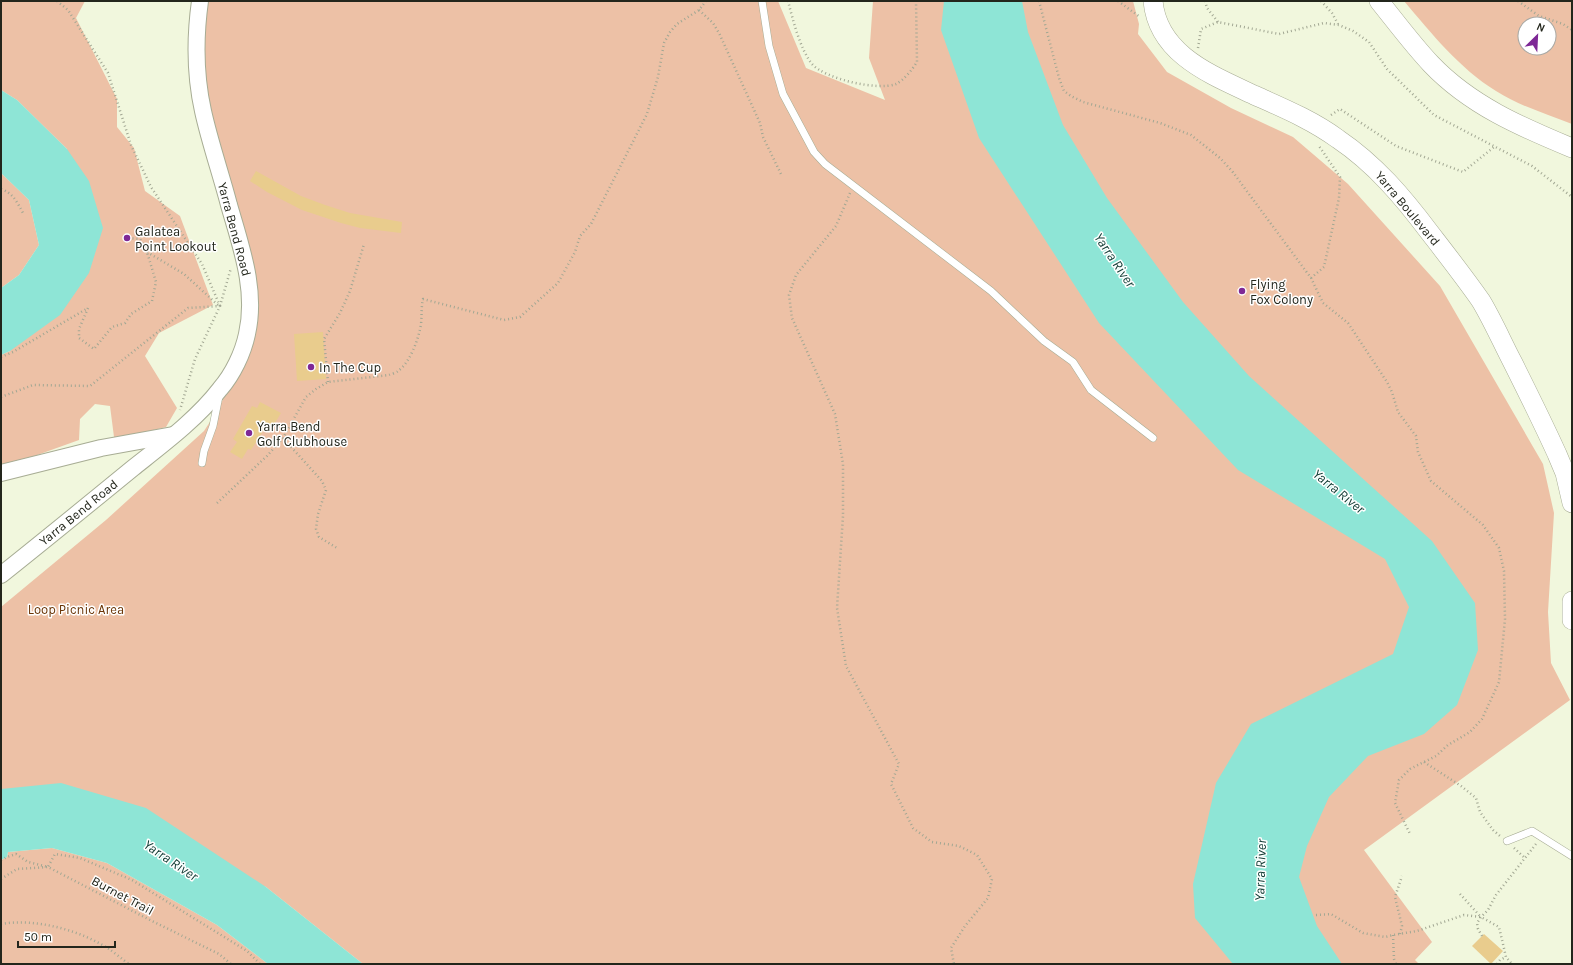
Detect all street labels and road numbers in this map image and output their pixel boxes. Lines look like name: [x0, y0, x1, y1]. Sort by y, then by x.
street label: Yarra Boulevard: [1372, 168, 1443, 249]
street label: Yarra Bend Road: [215, 181, 254, 278]
street label: Yarra Bend Road: [36, 476, 121, 549]
street label: Burnet Trail: [89, 873, 156, 918]

